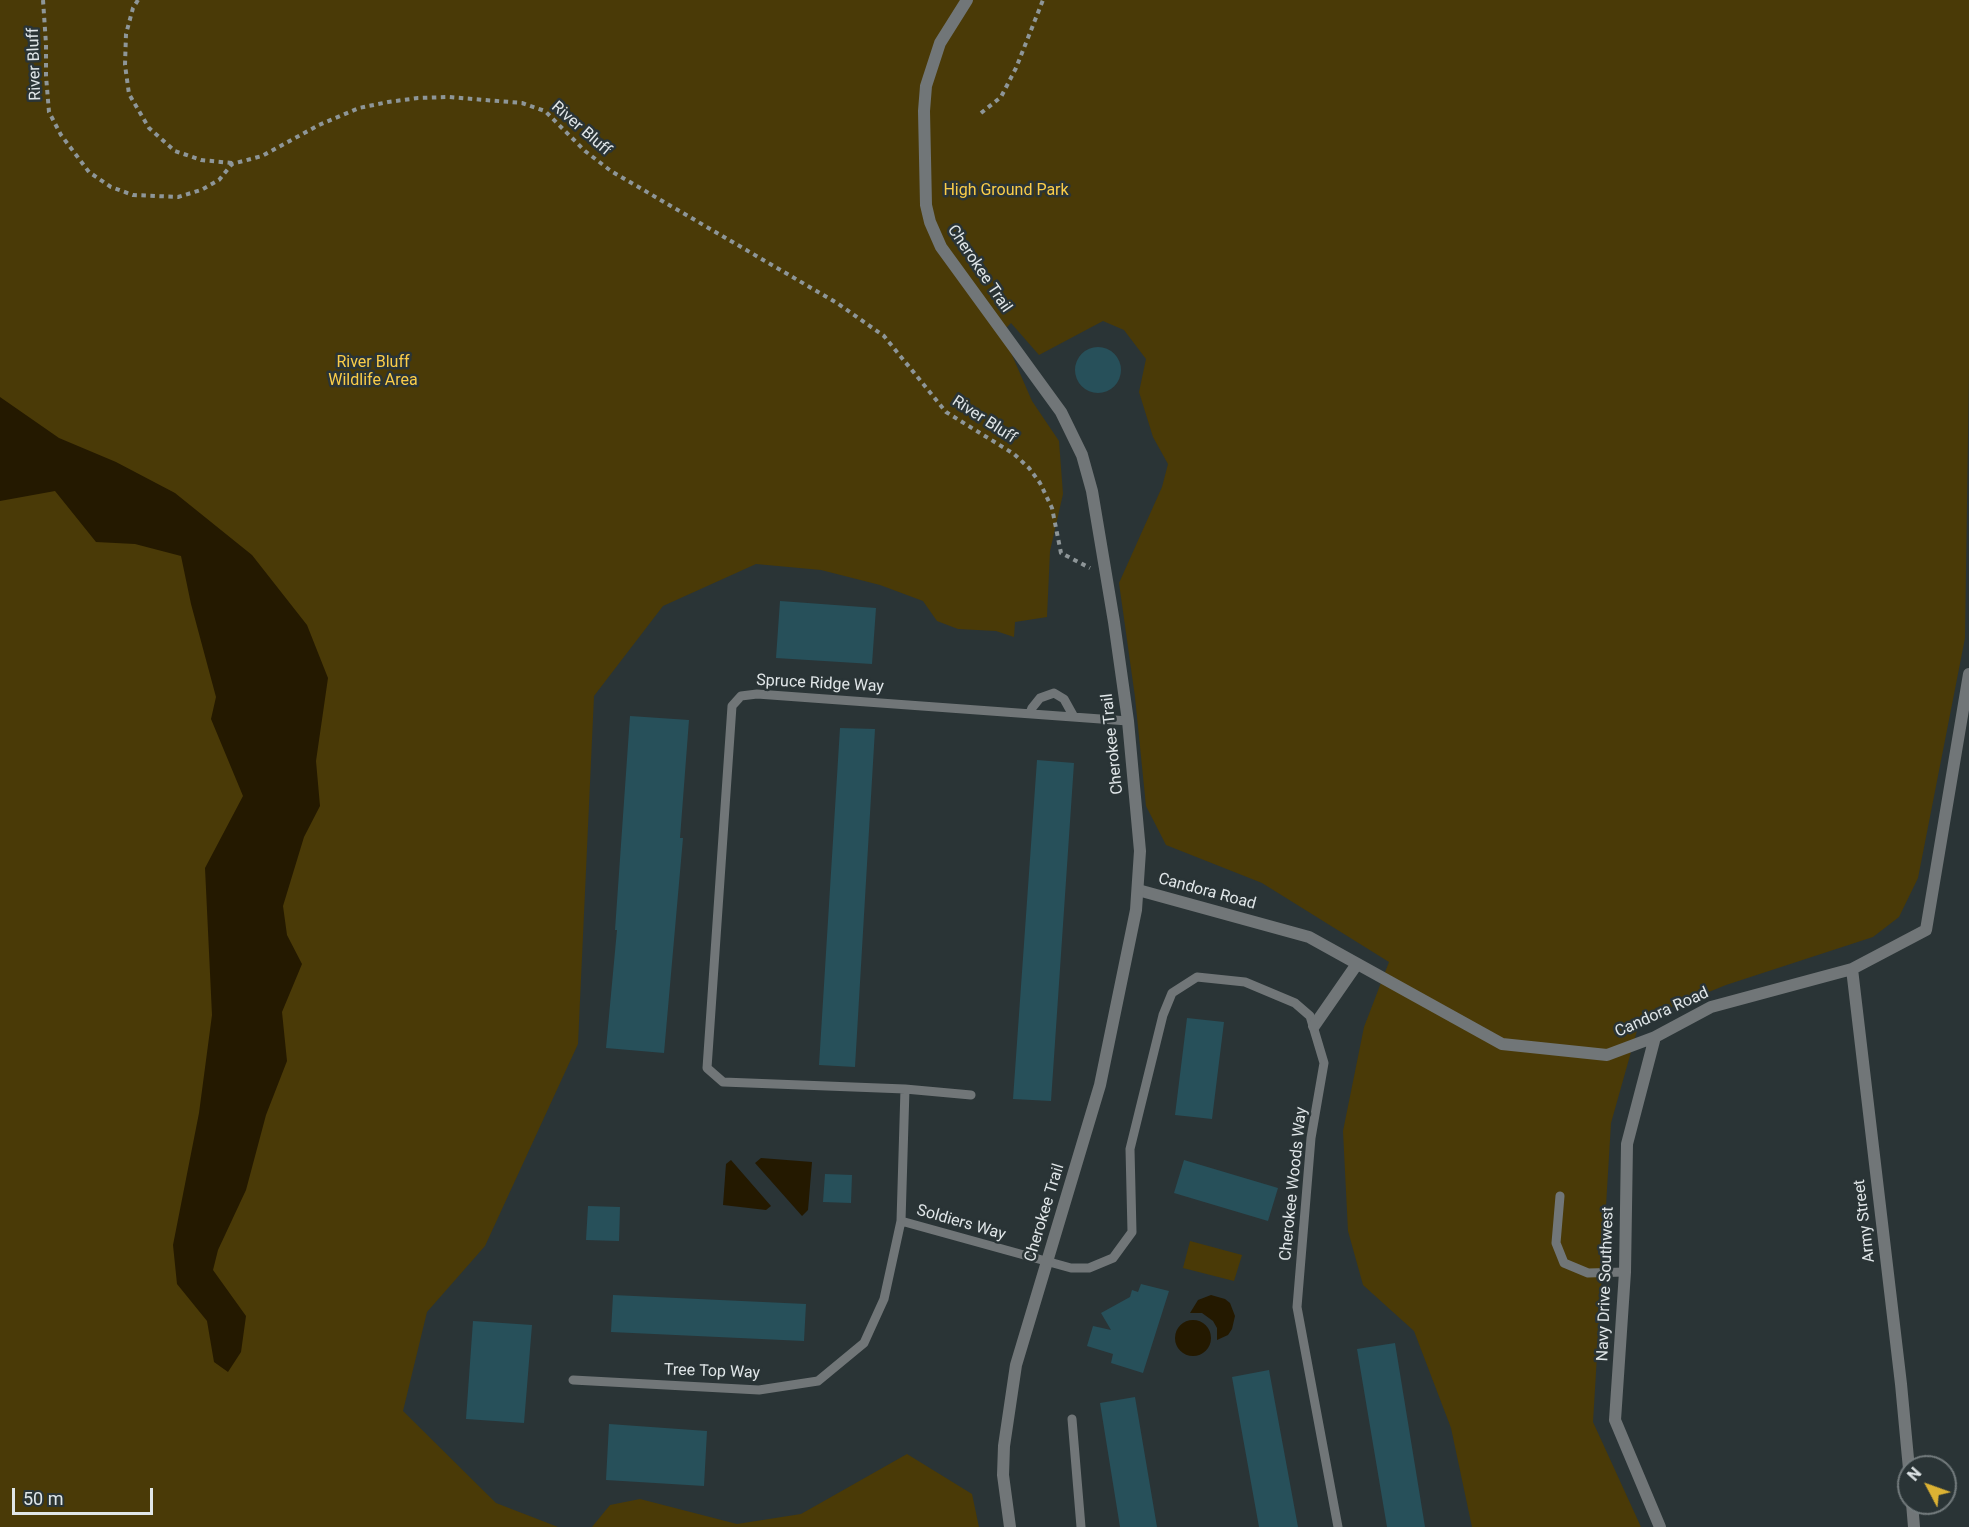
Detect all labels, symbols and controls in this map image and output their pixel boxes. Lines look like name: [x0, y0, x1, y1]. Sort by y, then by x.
street label: River Bluff: [24, 27, 46, 101]
street label: River Bluff: [547, 98, 615, 160]
park label: High Ground Park: [943, 181, 1069, 201]
street label: Cherokee Trail: [943, 222, 1015, 316]
park label: River Bluff Wildlife Area: [328, 353, 418, 391]
street label: River Bluff: [948, 392, 1020, 448]
street label: Spruce Ridge Way: [756, 671, 884, 697]
street label: Cherokee Trail: [1098, 693, 1128, 795]
street label: Candora Road: [1156, 870, 1258, 914]
street label: Candora Road: [1612, 984, 1712, 1042]
street label: Cherokee Woods Way: [1276, 1106, 1312, 1262]
street label: Cherokee Trail: [1021, 1162, 1069, 1264]
street label: Army Street: [1850, 1178, 1880, 1264]
street label: Soldiers Way: [914, 1201, 1008, 1245]
street label: Navy Drive Southwest: [1594, 1206, 1618, 1362]
street label: Tree Top Way: [664, 1361, 760, 1383]
north arrow: [1897, 1455, 1957, 1515]
text: N: [1904, 1464, 1925, 1485]
scale bar: [15, 1476, 156, 1514]
text: 50 m: [23, 1488, 63, 1509]

